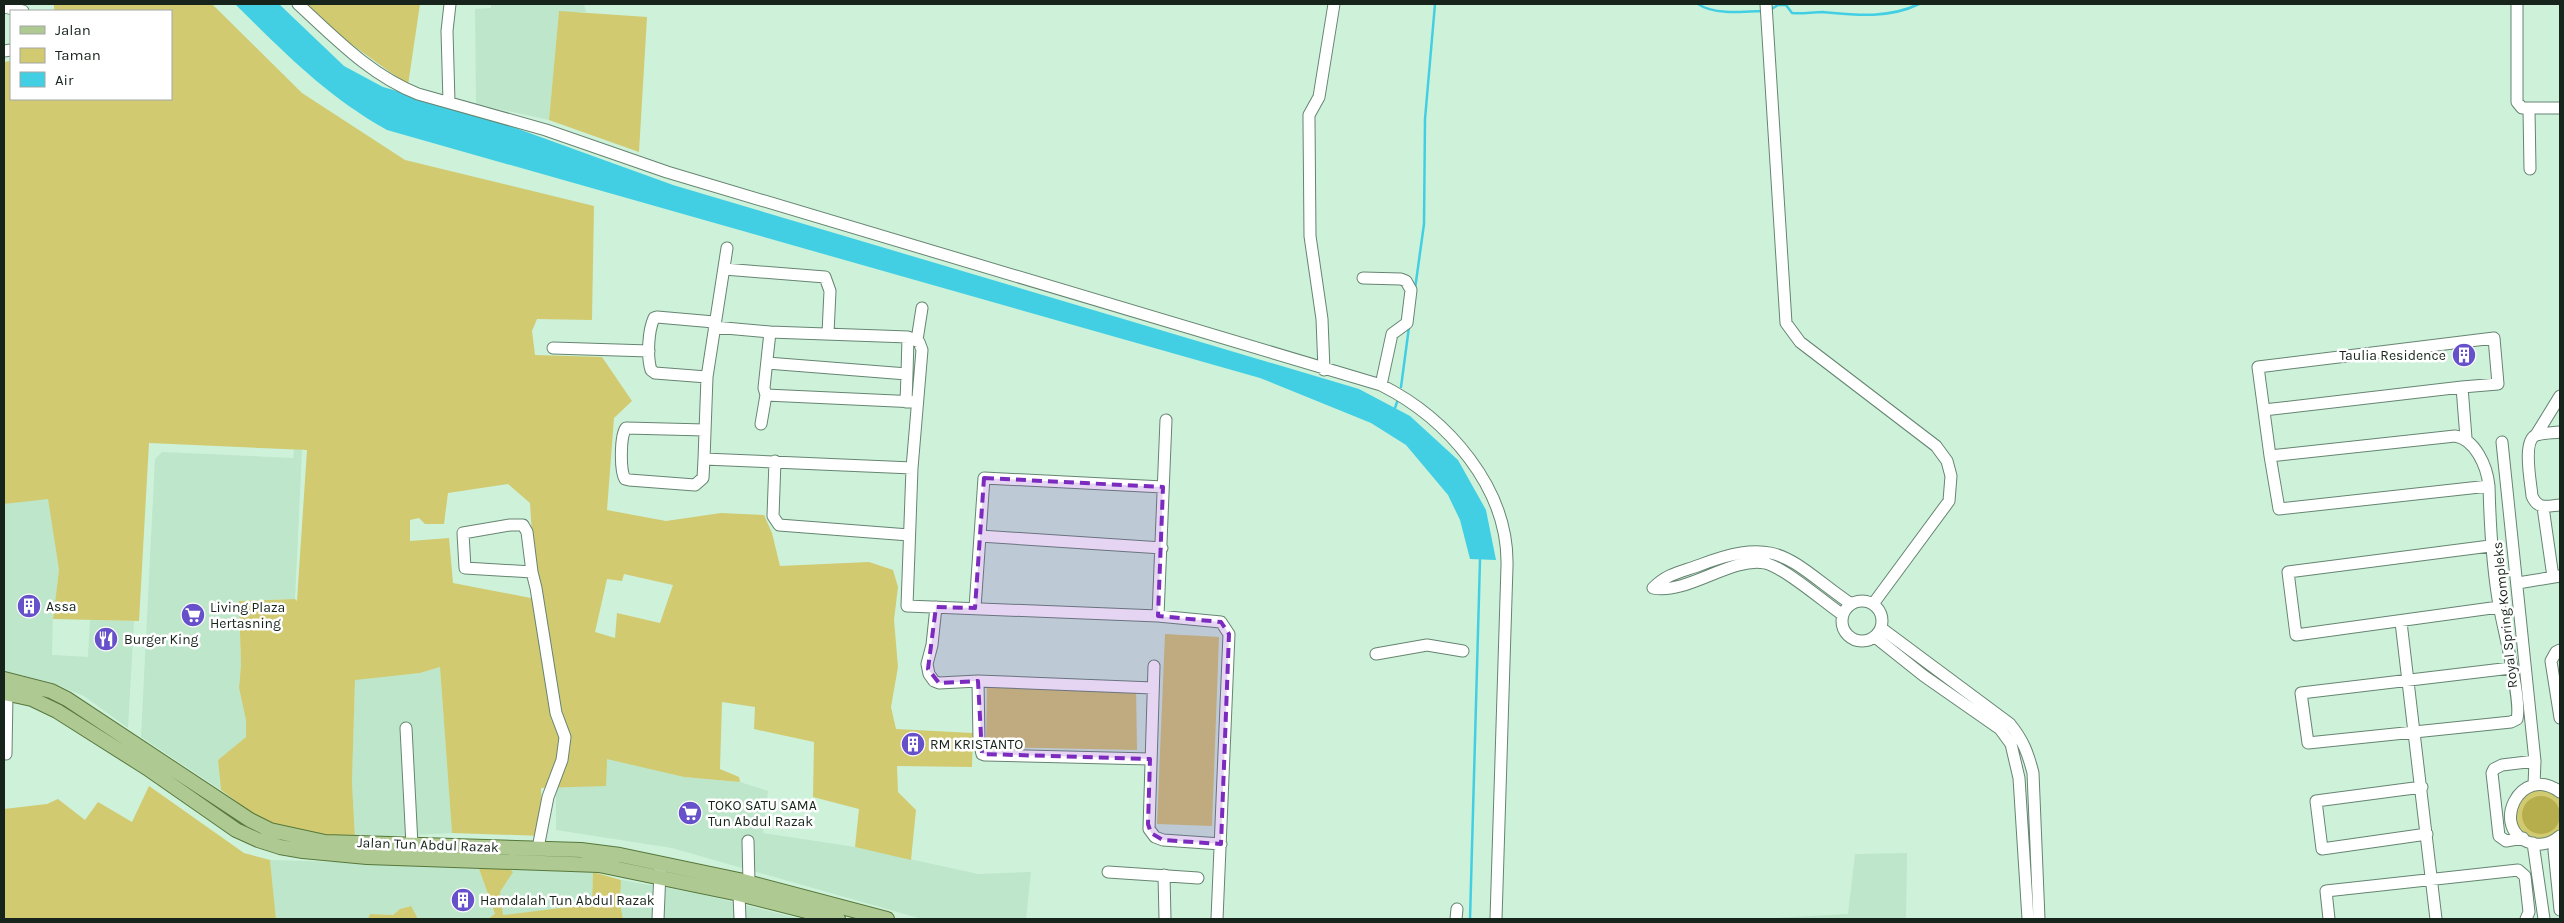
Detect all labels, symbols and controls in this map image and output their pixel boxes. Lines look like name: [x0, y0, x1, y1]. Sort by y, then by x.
legend: [10, 10, 172, 100]
text: Jalan: [55, 21, 91, 39]
text: Taman: [55, 46, 101, 64]
text: Air: [55, 71, 74, 89]
building icon: Taulia Residence: [2451, 342, 2477, 368]
place label: Taulia Residence: [2339, 347, 2446, 364]
street label: Royal Spring Kompleks: [2489, 541, 2521, 689]
building icon: Assa: [16, 593, 42, 619]
place label: Assa: [46, 598, 76, 615]
place label: Living Plaza Hertasning: [210, 599, 285, 632]
supermarket icon: Living Plaza Hertasning: [180, 602, 206, 628]
restaurant icon: Burger King: [93, 626, 119, 652]
place label: Burger King: [124, 631, 199, 648]
building icon: RM KRISTANTO: [900, 731, 926, 757]
place label: RM KRISTANTO: [930, 736, 1023, 753]
place label: TOKO SATU SAMA Tun Abdul Razak: [708, 797, 817, 830]
supermarket icon: TOKO SATU SAMA Tun Abdul Razak: [677, 800, 703, 826]
street label: Jalan Tun Abdul Razak: [357, 834, 499, 856]
building icon: Hamdalah Tun Abdul Razak: [450, 887, 476, 913]
place label: Hamdalah Tun Abdul Razak: [480, 892, 655, 909]

